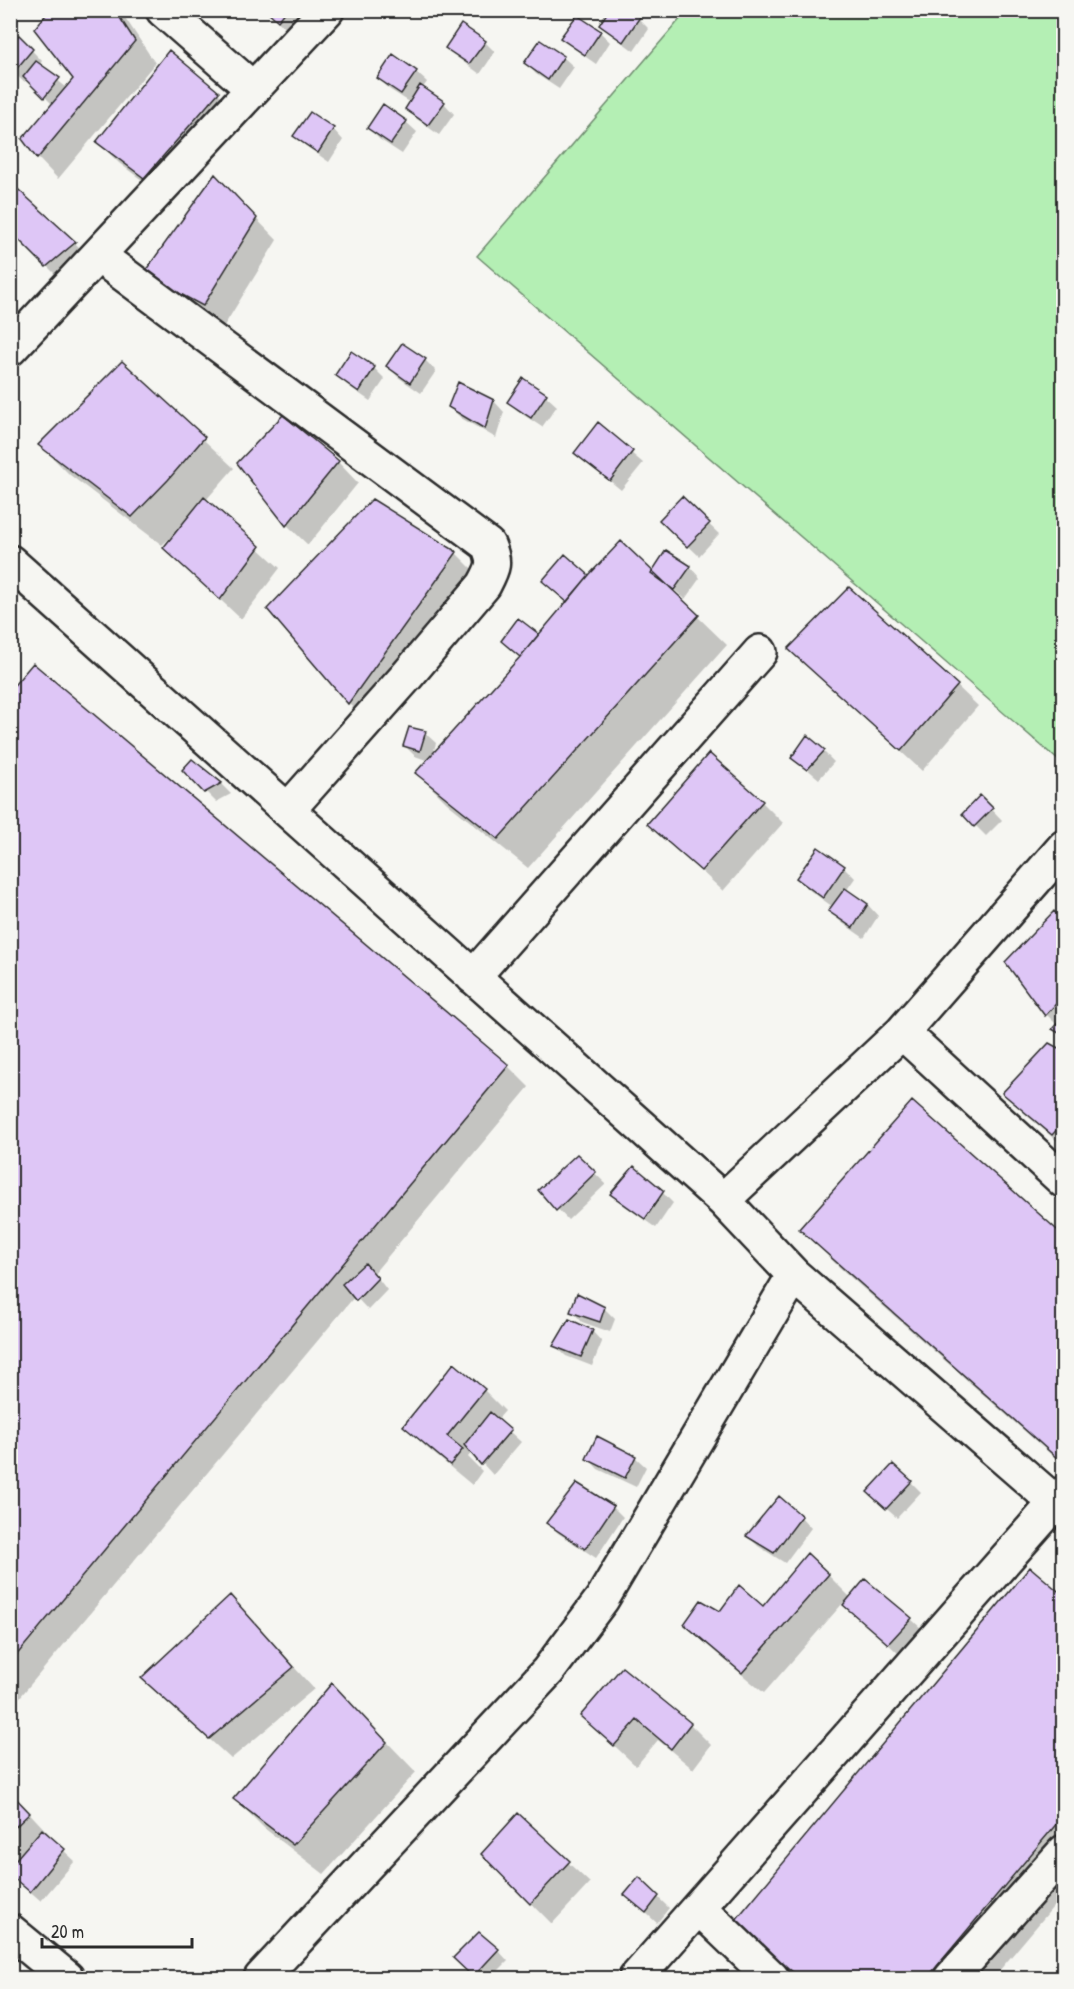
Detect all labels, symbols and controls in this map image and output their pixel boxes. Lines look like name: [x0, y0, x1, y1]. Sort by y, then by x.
scale bar: [42, 1911, 192, 1949]
text: 20 m: [51, 1919, 84, 1944]

